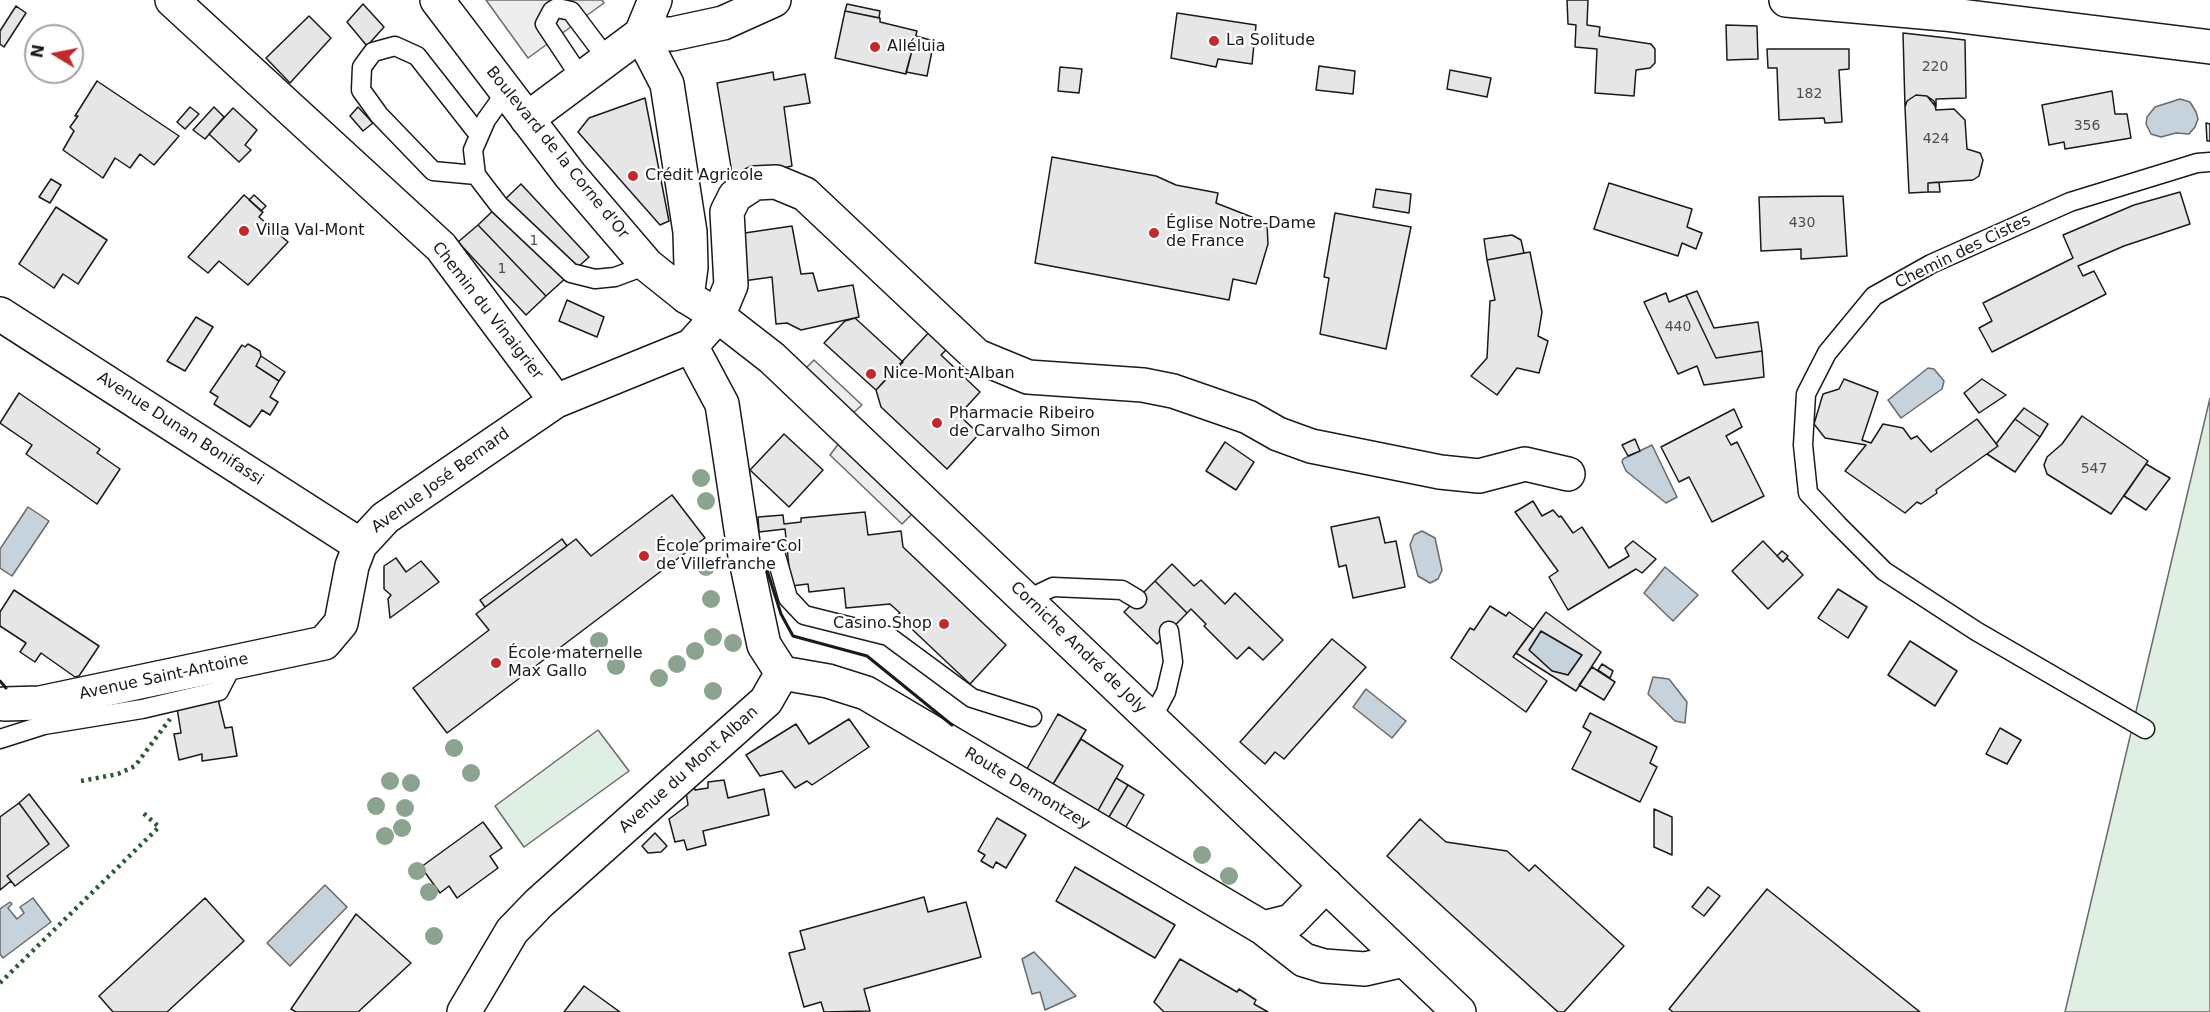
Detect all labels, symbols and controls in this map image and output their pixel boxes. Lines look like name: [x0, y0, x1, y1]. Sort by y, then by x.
north arrow: [24, 24, 84, 84]
place label: La Solitude: [1226, 31, 1315, 51]
marker: La Solitude: [1207, 34, 1221, 48]
place label: Alléluia: [887, 37, 946, 57]
marker: Alléluia: [868, 40, 882, 54]
text: N: [27, 43, 48, 59]
house number: 220: [1922, 59, 1948, 75]
street label: Boulevard de la Corne d'Or: [481, 63, 633, 243]
house number: 182: [1796, 86, 1822, 102]
house number: 356: [2074, 118, 2100, 134]
house number: 424: [1923, 131, 1949, 147]
place label: Crédit Agricole: [645, 166, 763, 186]
marker: Crédit Agricole: [626, 169, 640, 183]
street label: Chemin des Cistes: [1892, 211, 2034, 293]
place label: Église Notre-Dame de France: [1166, 214, 1316, 252]
house number: 430: [1789, 215, 1815, 231]
place label: Villa Val-Mont: [256, 221, 365, 241]
marker: Villa Val-Mont: [237, 224, 251, 238]
marker: Église Notre-Dame de France: [1147, 226, 1161, 240]
house number: 1: [530, 233, 538, 249]
street label: Chemin du Vinaigrier: [427, 239, 547, 383]
house number: 1: [498, 261, 506, 277]
house number: 440: [1665, 319, 1691, 335]
place label: Nice-Mont-Alban: [883, 364, 1015, 384]
marker: Nice-Mont-Alban: [864, 367, 878, 381]
street label: Avenue Dunan Bonifassi: [93, 368, 267, 490]
place label: Pharmacie Ribeiro de Carvalho Simon: [949, 404, 1100, 442]
marker: Pharmacie Ribeiro de Carvalho Simon: [930, 416, 944, 430]
street label: Avenue José Bernard: [368, 425, 514, 537]
house number: 547: [2081, 461, 2107, 477]
place label: École primaire Col de Villefranche: [656, 537, 802, 575]
marker: École primaire Col de Villefranche: [637, 549, 651, 563]
street label: Corniche André de Joly: [1006, 578, 1150, 718]
place label: Casino Shop: [833, 614, 932, 634]
marker: Casino Shop: [937, 617, 951, 631]
place label: École maternelle Max Gallo: [508, 644, 643, 682]
street label: Avenue Saint-Antoine: [78, 650, 250, 704]
marker: École maternelle Max Gallo: [489, 656, 503, 670]
street label: Avenue du Mont Alban: [616, 702, 762, 838]
street label: Route Demontzey: [961, 744, 1093, 834]

